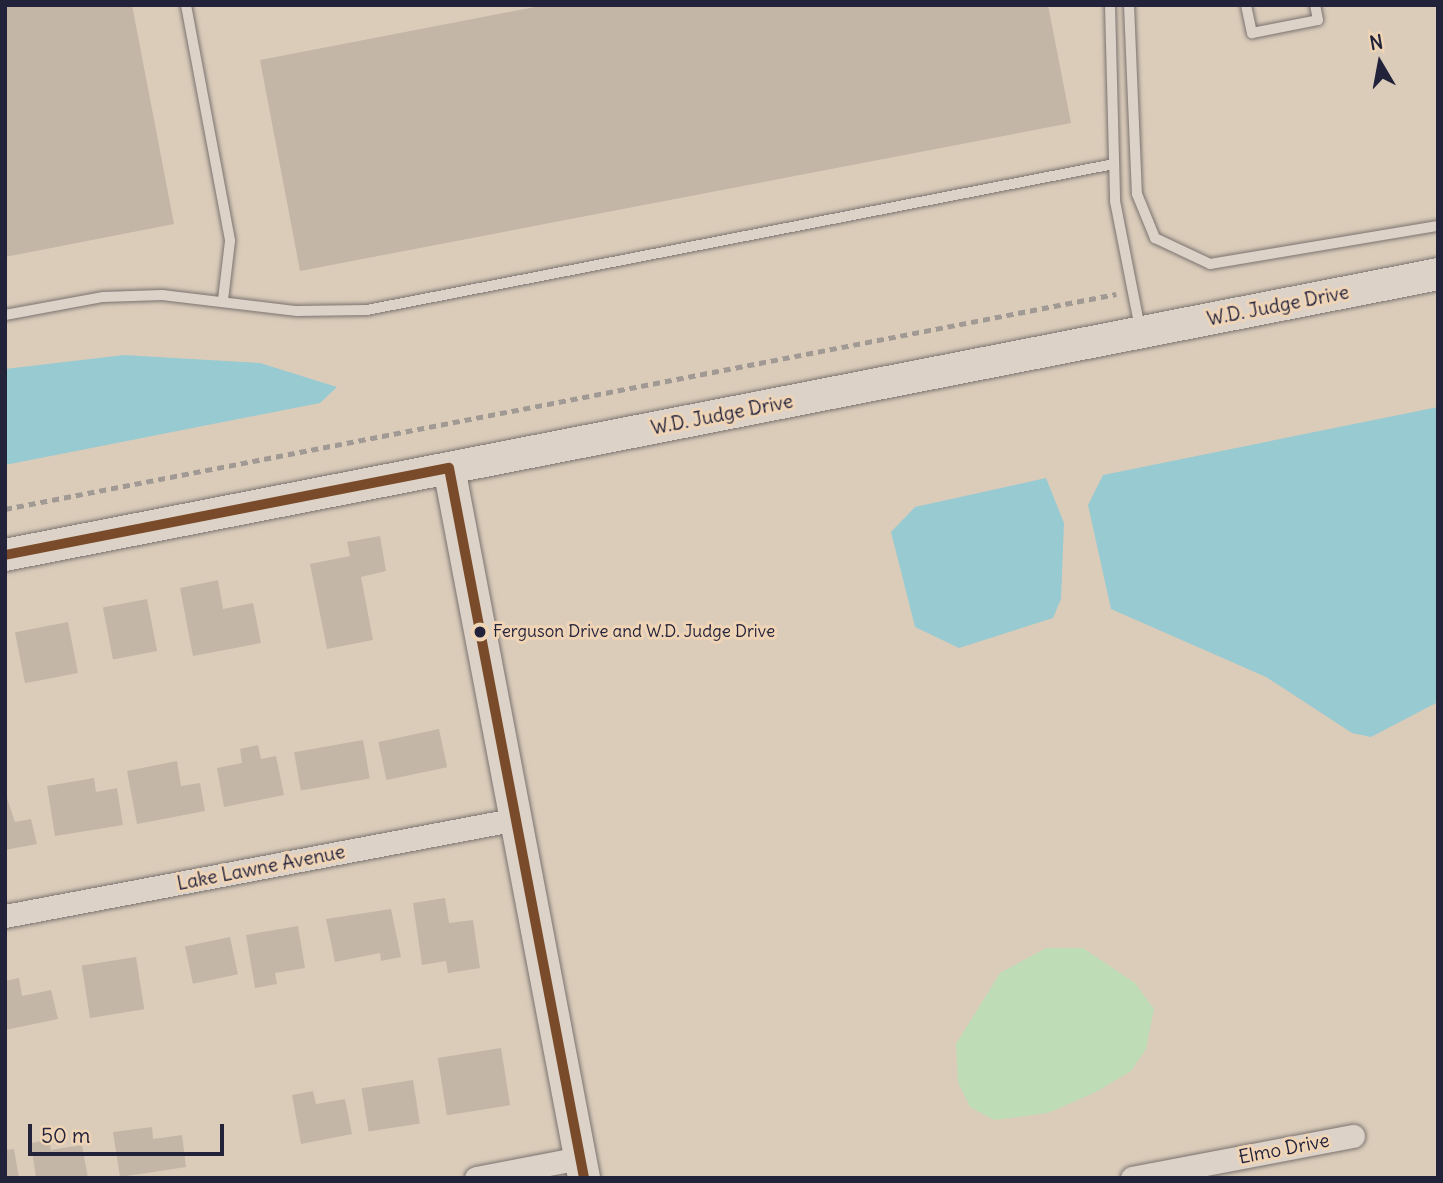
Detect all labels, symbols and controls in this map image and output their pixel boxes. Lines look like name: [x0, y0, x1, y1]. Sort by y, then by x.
north arrow: [1345, 28, 1415, 98]
text: N: [1368, 29, 1385, 55]
street label: W.D. Judge Drive: [1205, 281, 1351, 331]
street label: W.D. Judge Drive: [649, 390, 795, 440]
place label: Ferguson Drive and W.D. Judge Drive: [493, 622, 775, 642]
marker: Ferguson Drive and W.D. Judge Drive: [473, 625, 487, 639]
street label: Lake Lawne Avenue: [175, 841, 347, 895]
scale bar: [32, 1110, 228, 1154]
text: 50 m: [41, 1122, 90, 1149]
street label: Elmo Drive: [1237, 1129, 1331, 1169]

